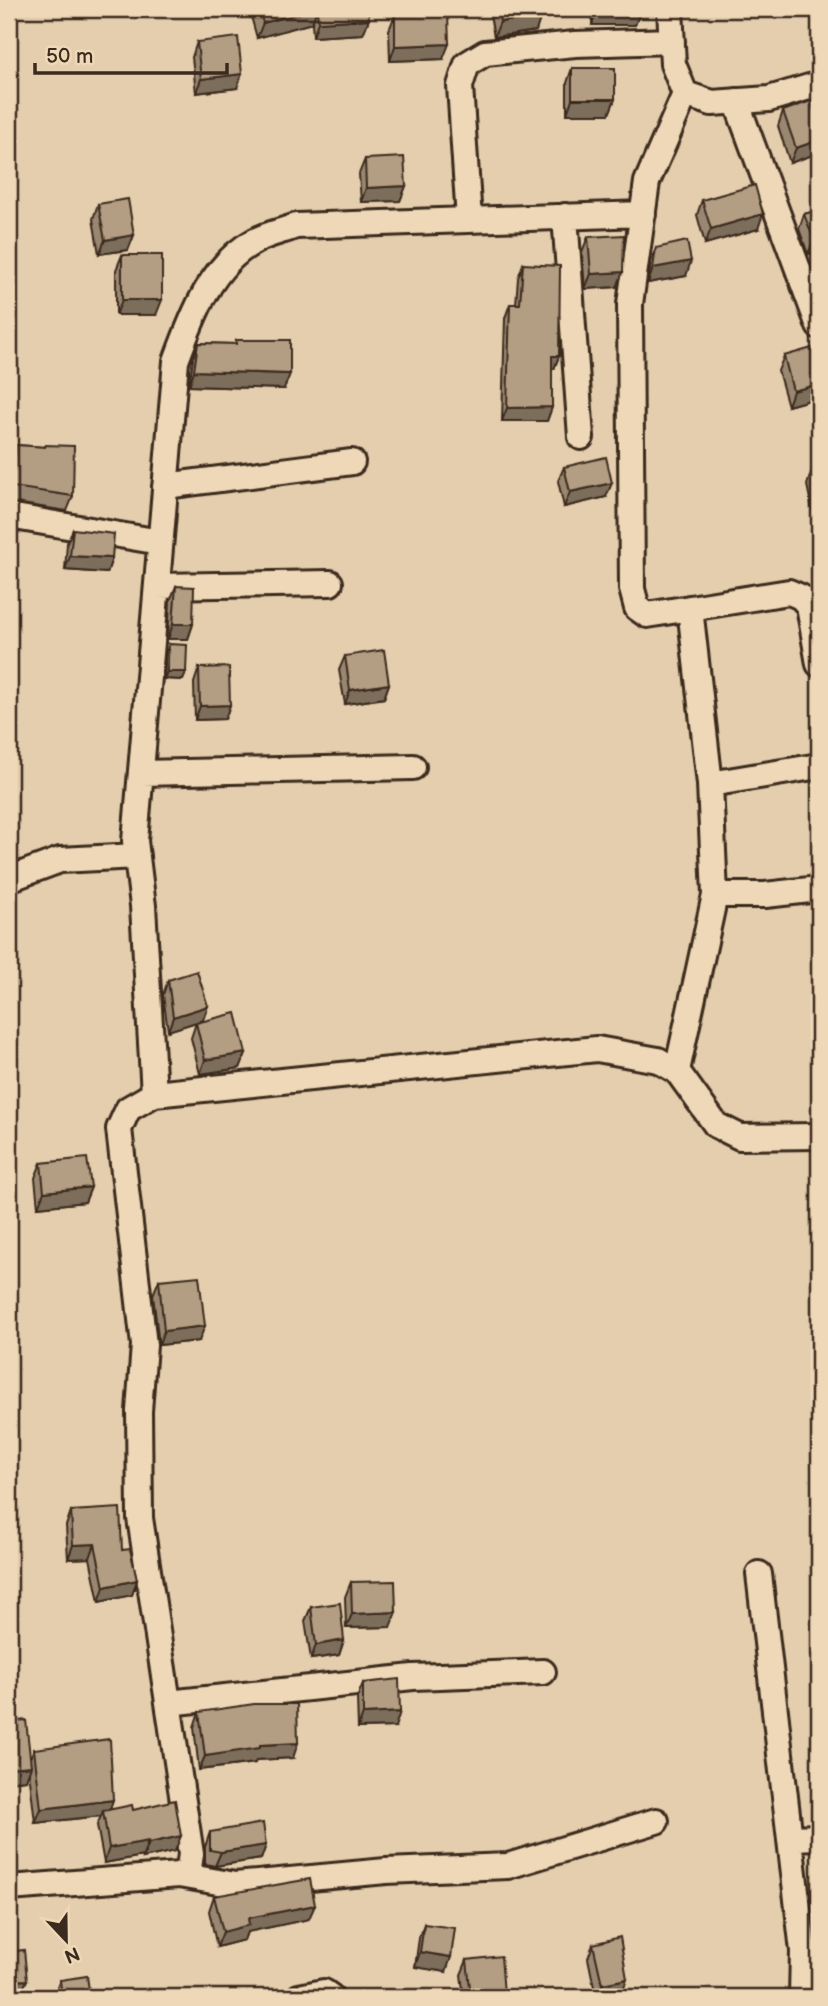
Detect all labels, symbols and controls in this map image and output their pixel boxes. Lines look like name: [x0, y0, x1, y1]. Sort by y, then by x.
scale bar: [35, 32, 228, 76]
text: 50 m: [46, 44, 93, 69]
north arrow: [32, 1904, 102, 1974]
text: N: [61, 1941, 83, 1968]

